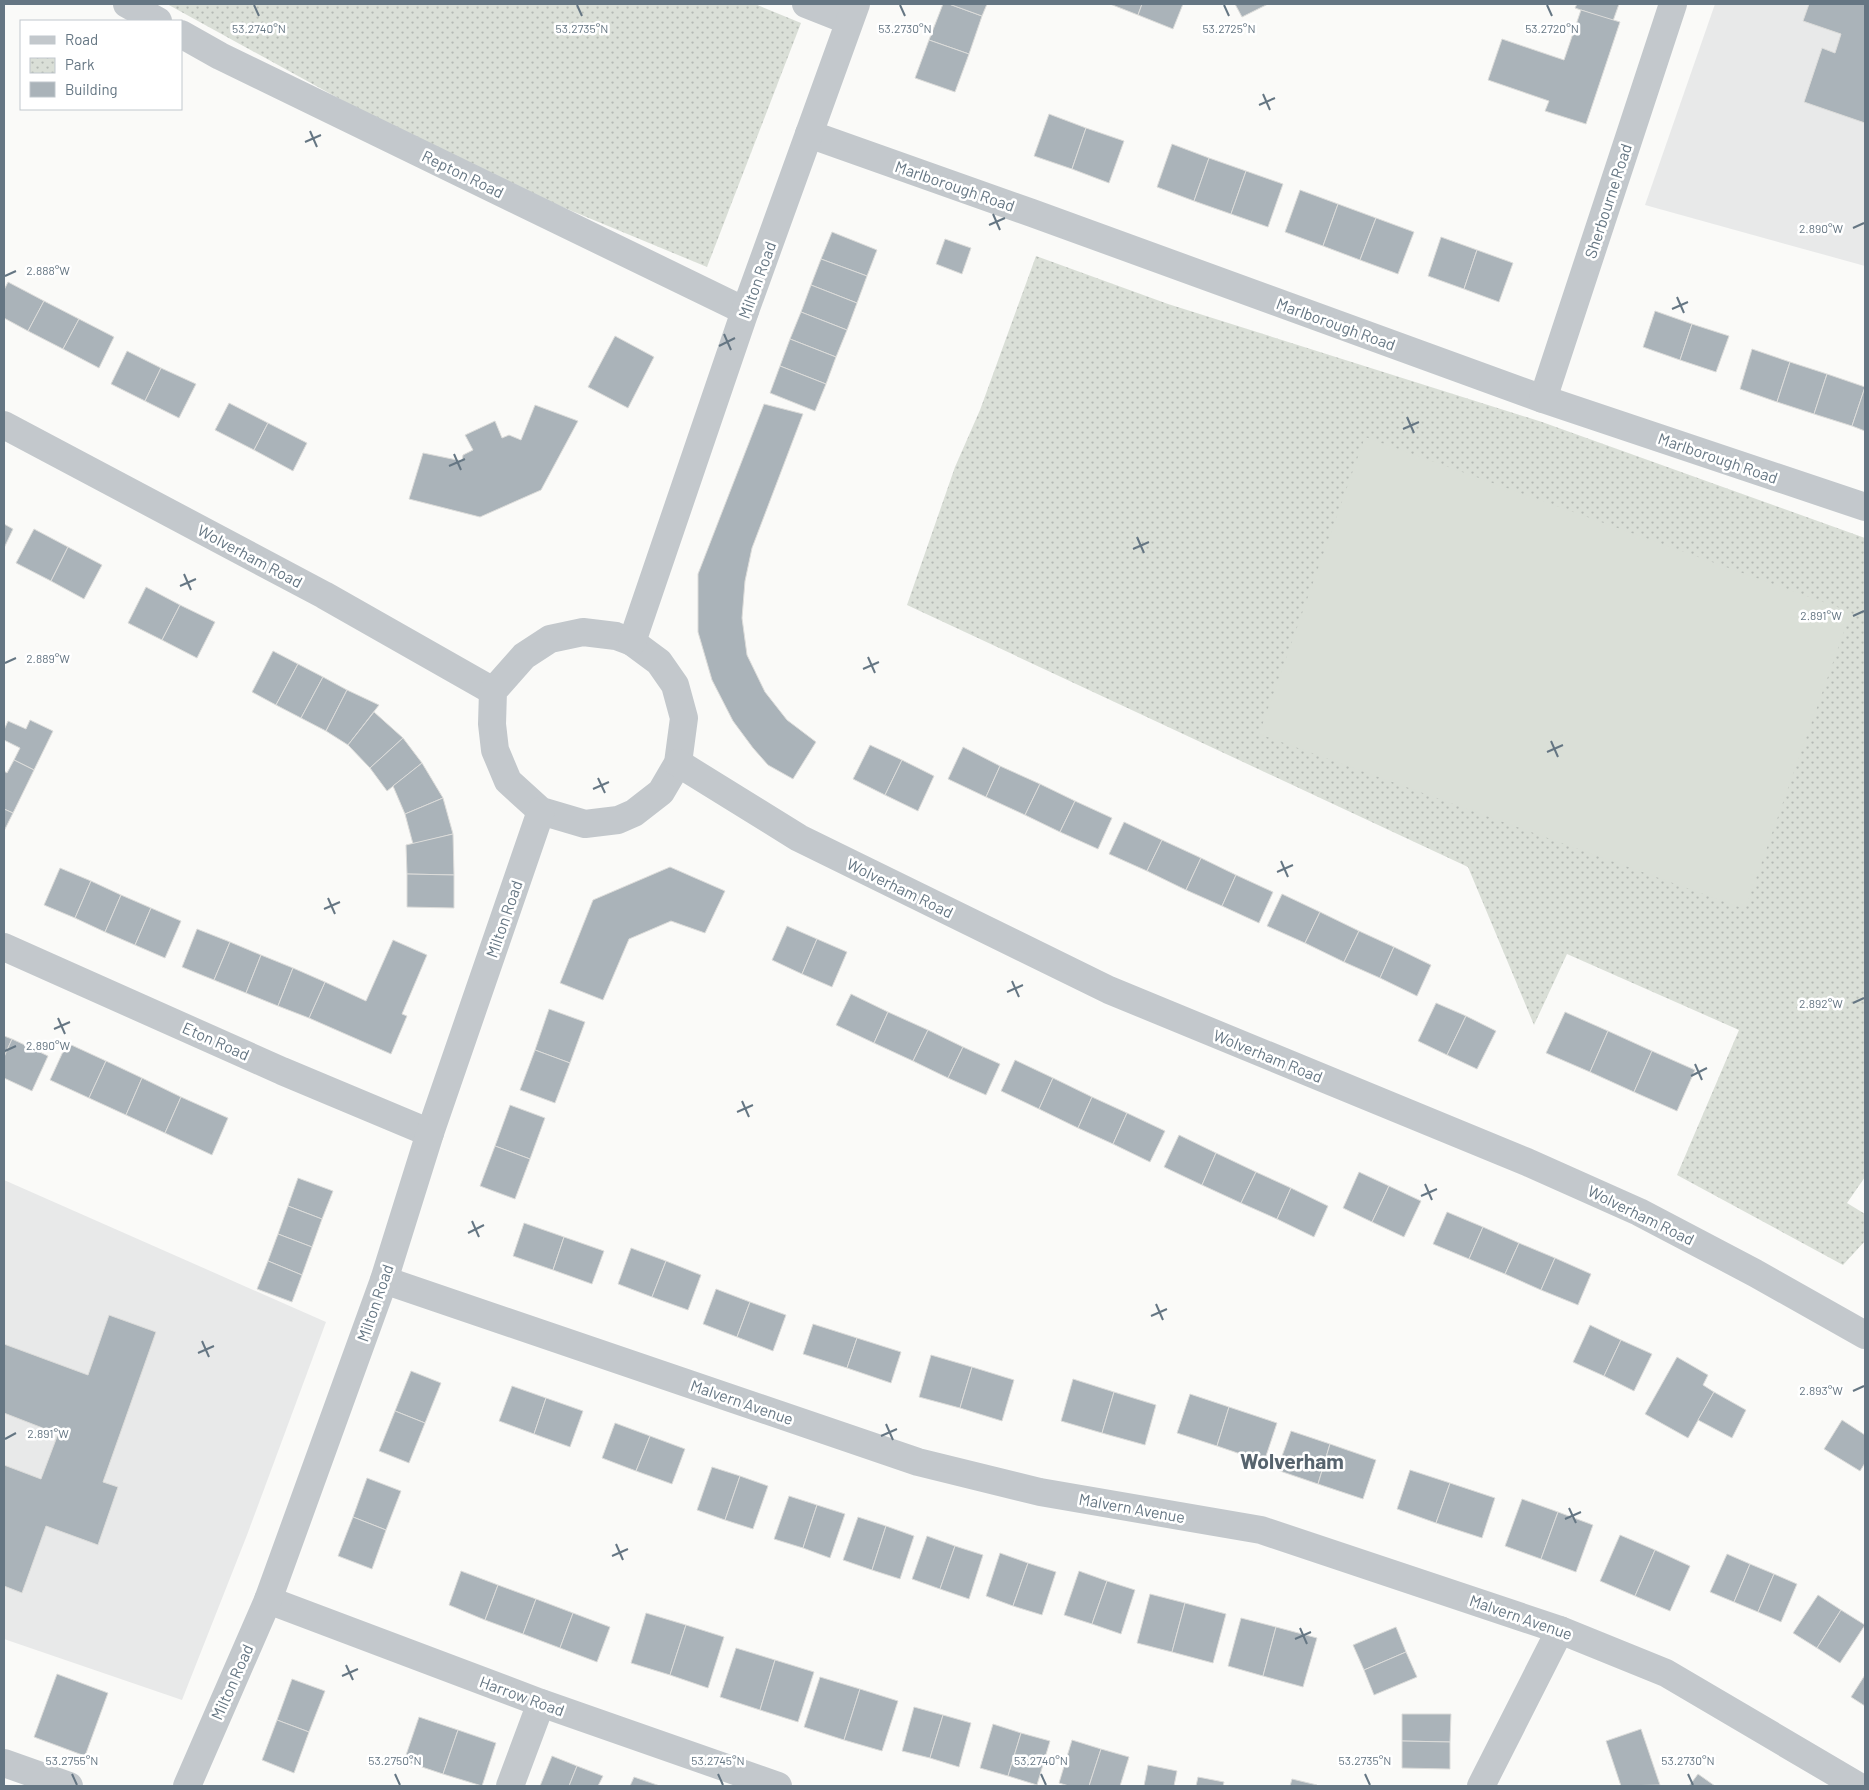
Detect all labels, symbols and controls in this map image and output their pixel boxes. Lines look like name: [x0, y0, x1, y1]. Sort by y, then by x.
legend: [20, 20, 182, 110]
text: 53.2740°N: [232, 21, 286, 35]
text: 53.2735°N: [556, 21, 608, 35]
text: 53.2730°N: [878, 21, 932, 35]
text: 53.2725°N: [1202, 21, 1256, 35]
text: 53.2720°N: [1525, 21, 1579, 35]
text: Road: [65, 30, 98, 48]
text: Park: [65, 55, 95, 73]
text: Building: [65, 80, 118, 98]
street label: Sherbourne Road: [1580, 141, 1635, 261]
street label: Repton Road: [419, 146, 507, 202]
street label: Marlborough Road: [893, 156, 1017, 215]
text: 2.890°W: [1799, 221, 1844, 235]
street label: Milton Road: [734, 239, 779, 321]
text: 2.888°W: [26, 263, 70, 277]
street label: Marlborough Road: [1274, 293, 1398, 354]
street label: Marlborough Road: [1656, 428, 1780, 487]
street label: Wolverham Road: [195, 520, 306, 591]
text: 2.891°W: [1800, 608, 1842, 622]
text: 2.889°W: [26, 651, 70, 665]
street label: Wolverham Road: [844, 854, 956, 922]
street label: Milton Road: [481, 878, 526, 960]
text: 2.892°W: [1799, 996, 1843, 1010]
street label: Eton Road: [180, 1017, 253, 1064]
street label: Wolverham Road: [1211, 1025, 1326, 1086]
text: 2.890°W: [26, 1038, 71, 1052]
street label: Wolverham Road: [1585, 1181, 1697, 1249]
street label: Milton Road: [352, 1262, 397, 1344]
street label: Malvern Avenue: [688, 1375, 796, 1428]
text: 2.893°W: [1799, 1383, 1843, 1397]
text: 2.891°W: [27, 1426, 69, 1440]
district label: Wolverham: [1240, 1448, 1344, 1473]
street label: Malvern Avenue: [1077, 1489, 1187, 1526]
street label: Malvern Avenue: [1467, 1590, 1575, 1643]
street label: Milton Road: [206, 1641, 257, 1723]
street label: Harrow Road: [477, 1671, 567, 1720]
text: 53.2755°N: [46, 1753, 98, 1767]
text: 53.2750°N: [368, 1753, 422, 1767]
text: 53.2745°N: [691, 1753, 745, 1767]
text: 53.2740°N: [1014, 1753, 1068, 1767]
text: 53.2735°N: [1339, 1753, 1391, 1767]
text: 53.2730°N: [1661, 1753, 1715, 1767]

